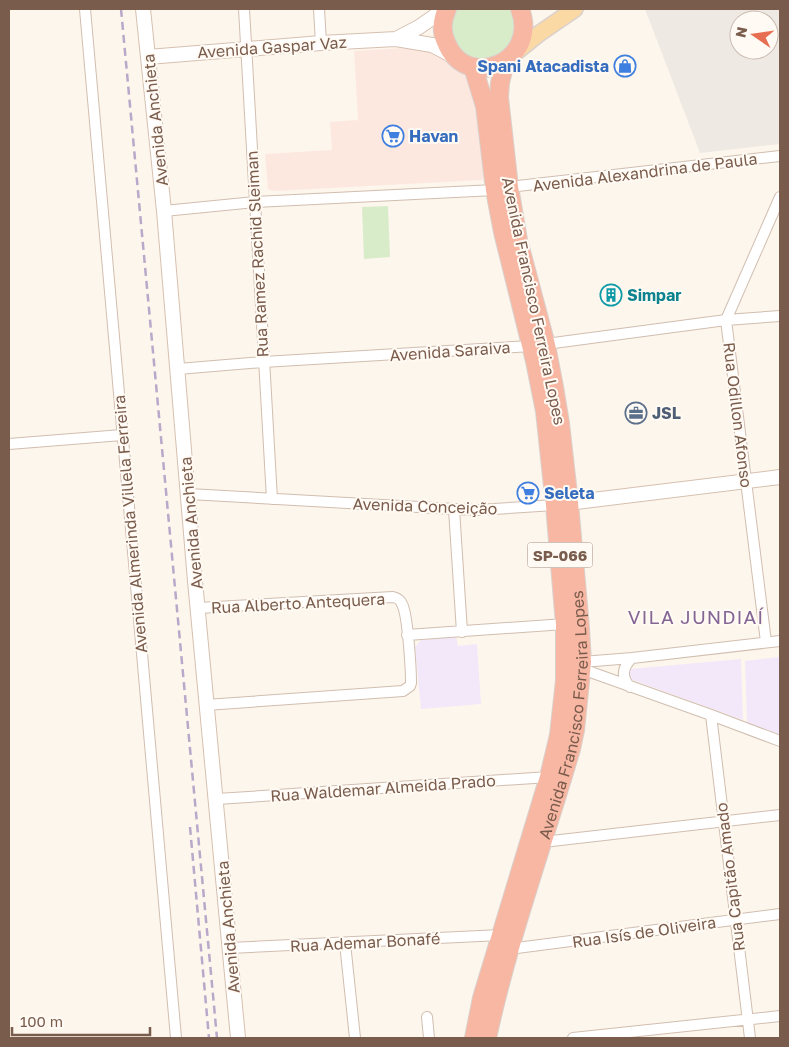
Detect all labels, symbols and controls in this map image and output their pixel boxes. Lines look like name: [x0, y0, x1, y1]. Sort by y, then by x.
north arrow: [729, 10, 779, 60]
text: N: [731, 25, 750, 39]
street label: Avenida Gaspar Vaz: [197, 32, 347, 62]
street label: Avenida Anchieta: [138, 53, 172, 187]
shop icon: Spani Atacadista: [613, 54, 637, 78]
place label: Spani Atacadista: [477, 56, 609, 76]
supermarket icon: Havan: [381, 124, 405, 148]
place label: Havan: [409, 126, 458, 146]
street label: Avenida Alexandrina de Paula: [532, 148, 758, 196]
street label: Rua Ramez Rachid Sleiman: [242, 150, 272, 358]
street label: Avenida Francisco Ferreira Lopes: [498, 175, 570, 427]
building icon: Simpar: [599, 283, 623, 307]
place label: Simpar: [627, 285, 681, 305]
street label: Avenida Saraiva: [389, 337, 511, 365]
street label: Rua Odillon Afonso: [719, 341, 757, 489]
street label: Avenida Almerinda Villela Ferreira: [109, 394, 151, 654]
office icon: JSL: [624, 401, 648, 425]
place label: JSL: [652, 403, 681, 423]
street label: Avenida Anchieta: [175, 456, 207, 590]
supermarket icon: Seleta: [516, 481, 540, 505]
place label: Seleta: [544, 483, 594, 503]
street label: Avenida Conceição: [352, 493, 498, 519]
road number: SP-066: [528, 542, 592, 568]
street label: Rua Alberto Antequera: [210, 588, 386, 618]
street label: Avenida Francisco Ferreira Lopes: [534, 590, 592, 841]
district label: VILA JUNDIAÍ: [628, 605, 764, 628]
street label: Rua Waldemar Almeida Prado: [270, 770, 496, 806]
street label: Rua Capitão Amado: [711, 801, 749, 953]
street label: Avenida Anchieta: [212, 860, 244, 994]
street label: Rua Isís de Oliveira: [571, 912, 717, 952]
street label: Rua Ademar Bonafé: [289, 928, 441, 956]
scale bar: [12, 1004, 150, 1036]
text: 100 m: [20, 1012, 63, 1030]

